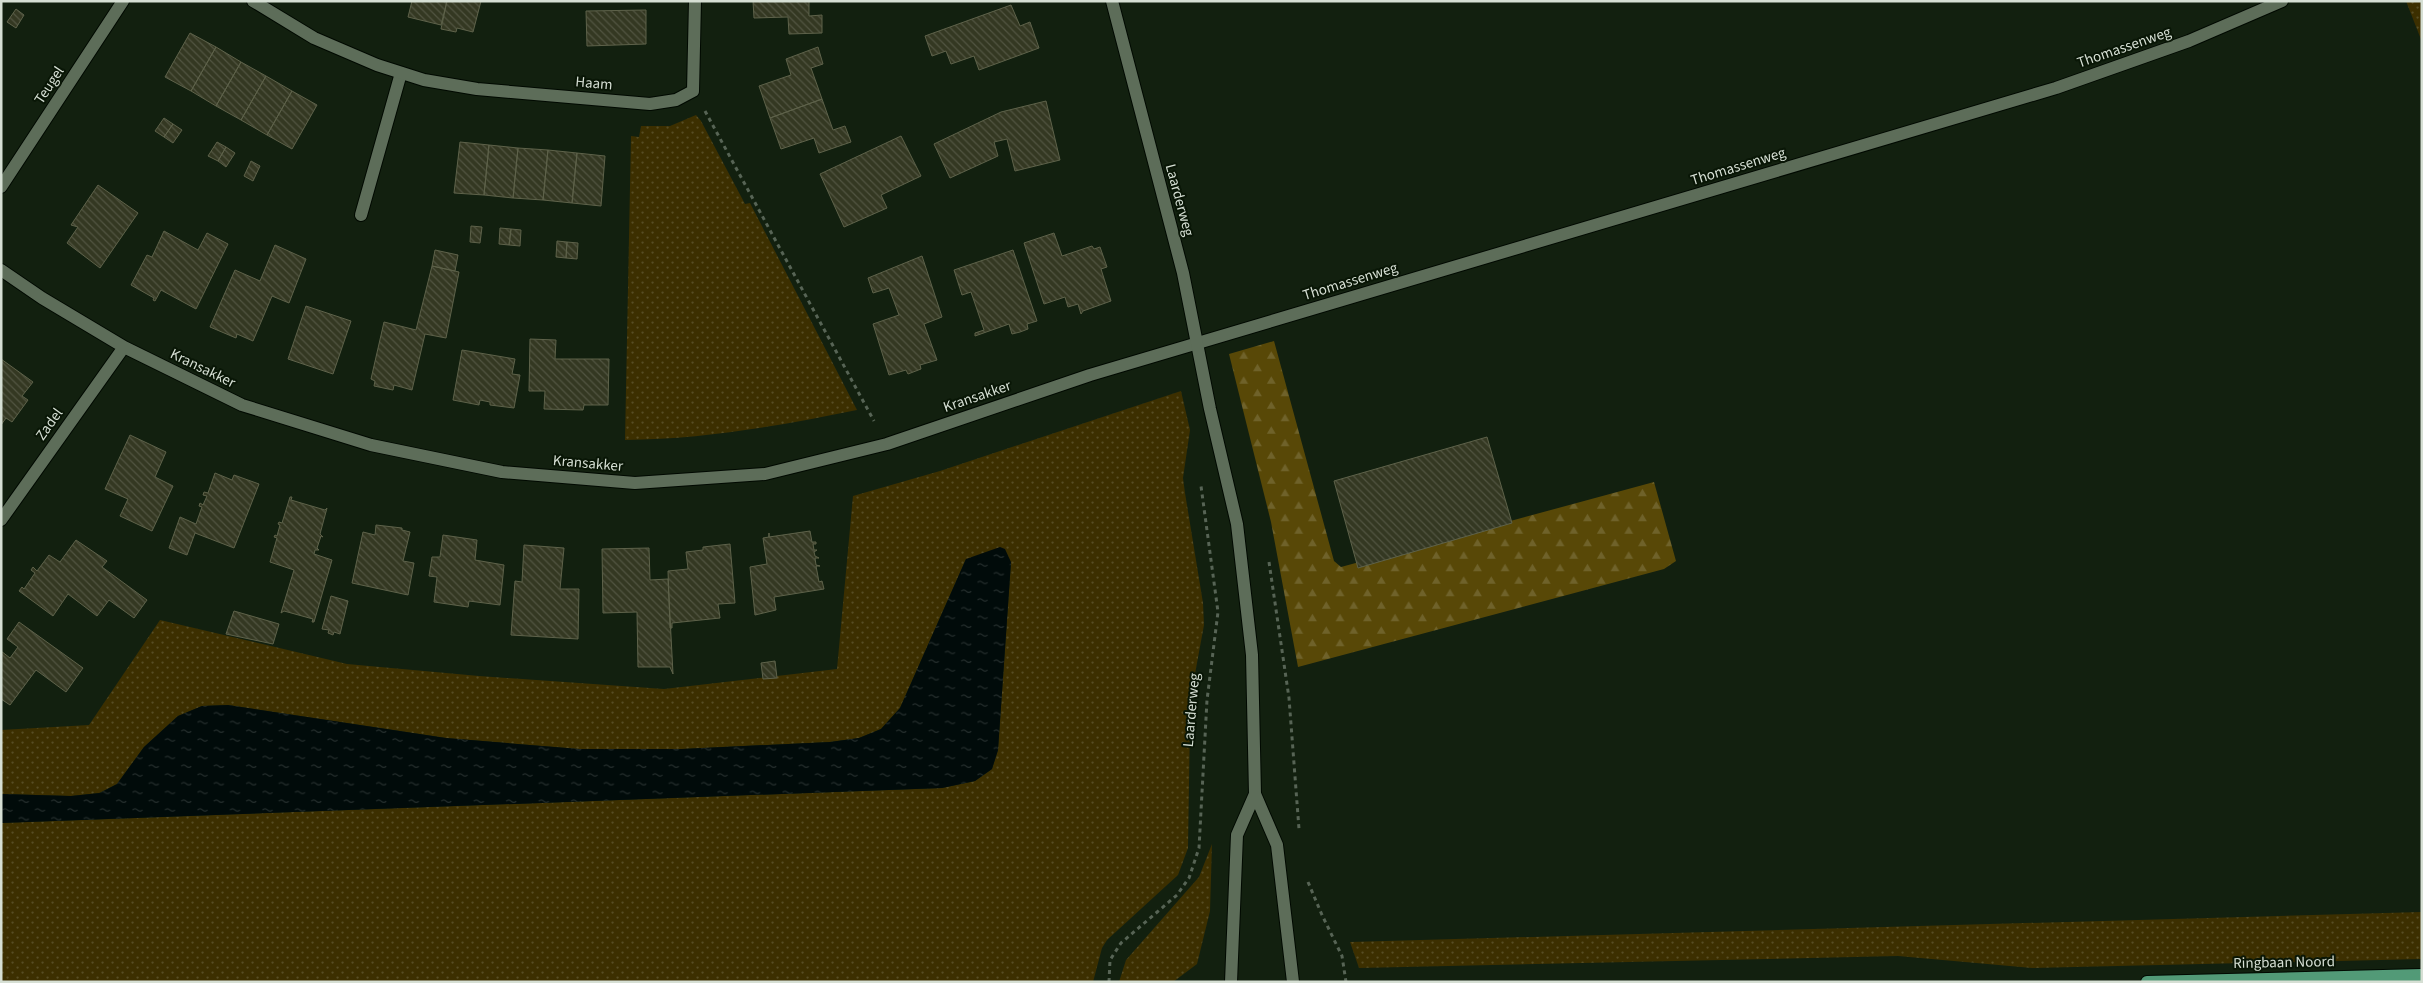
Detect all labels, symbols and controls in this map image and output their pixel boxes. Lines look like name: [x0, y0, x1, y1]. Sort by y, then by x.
street label: Thomassenweg: [2074, 21, 2174, 73]
street label: Teugel: [29, 62, 70, 108]
street label: Haam: [574, 71, 613, 96]
street label: Thomassenweg: [1688, 142, 1789, 191]
street label: Laarderweg: [1160, 162, 1199, 239]
street label: Thomassenweg: [1300, 257, 1401, 306]
street label: Kransakker: [167, 344, 240, 394]
street label: Kransakker: [940, 375, 1015, 418]
street label: Zadel: [31, 404, 68, 445]
street label: Kransakker: [552, 450, 625, 477]
street label: Laarderweg: [1178, 672, 1205, 748]
street label: Ringbaan Noord: [2233, 951, 2335, 974]

